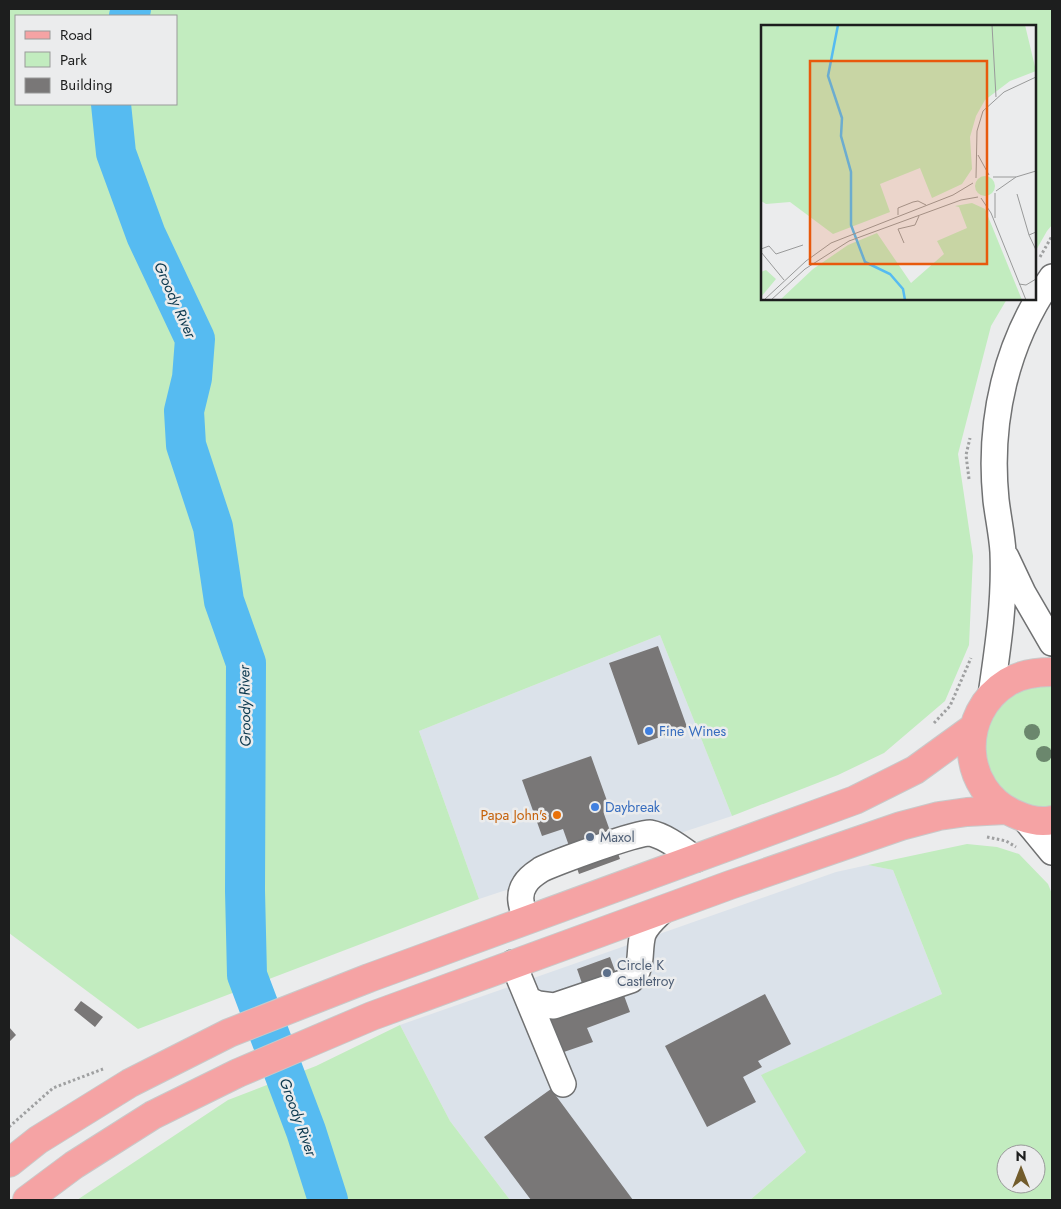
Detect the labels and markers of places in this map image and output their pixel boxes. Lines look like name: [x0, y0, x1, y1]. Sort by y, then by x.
place label: Fine Wines: [659, 721, 726, 741]
marker: Fine Wines: [643, 725, 655, 737]
place label: Daybreak: [605, 797, 661, 817]
marker: Daybreak: [589, 801, 601, 813]
place label: Papa John's: [481, 805, 547, 825]
marker: Papa John's: [551, 809, 563, 821]
place label: Maxol: [600, 827, 635, 847]
marker: Maxol: [584, 831, 596, 843]
place label: Circle K Castletroy: [617, 955, 675, 991]
marker: Circle K Castletroy: [601, 967, 613, 979]

